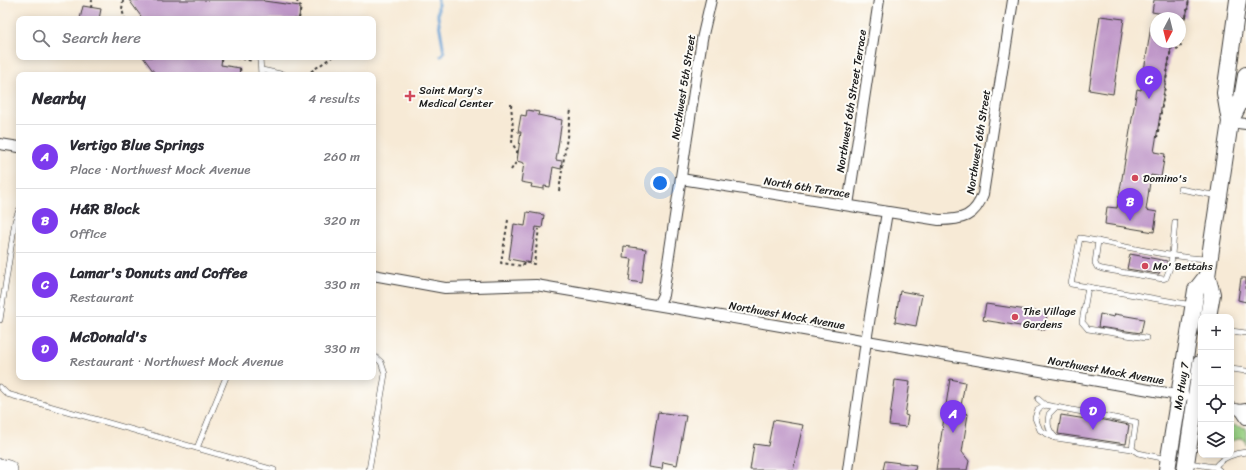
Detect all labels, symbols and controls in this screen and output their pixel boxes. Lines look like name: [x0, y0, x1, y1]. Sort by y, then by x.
north arrow: [1150, 12, 1186, 48]
search box: [16, 16, 376, 60]
text: Search here: [62, 25, 141, 51]
icon: search: [30, 27, 52, 49]
street label: Northwest 6th Street Terrace: [831, 28, 872, 174]
street label: Northwest 5th Street: [666, 33, 701, 141]
pin: C: [1136, 66, 1162, 99]
place label: Saint Mary's Medical Center: [419, 81, 493, 113]
text: Nearby: [32, 83, 86, 113]
text: 4 results: [308, 87, 360, 110]
street label: Northwest 6th Street: [961, 88, 996, 196]
marker: Saint Mary's Medical Center: [404, 90, 416, 102]
text: Vertigo Blue Springs: [70, 132, 204, 158]
text: A: [41, 145, 49, 168]
text: 260 m: [324, 145, 360, 168]
text: Place · Northwest Mock Avenue: [70, 158, 251, 181]
place label: Domino's: [1143, 169, 1187, 188]
street label: North 6th Terrace: [762, 171, 852, 204]
your location: [650, 173, 670, 193]
marker: Domino's: [1130, 173, 1140, 183]
pin: B: [1117, 188, 1143, 221]
text: H&R Block: [70, 196, 140, 222]
text: B: [41, 209, 49, 232]
text: 320 m: [324, 209, 360, 232]
text: Office: [70, 222, 107, 245]
place label: Mo' Bettahs: [1153, 257, 1214, 276]
text: Lamar's Donuts and Coffee: [70, 260, 247, 286]
marker: Mo' Bettahs: [1140, 261, 1150, 271]
text: C: [41, 273, 49, 296]
text: 330 m: [324, 273, 360, 296]
text: Restaurant: [70, 286, 134, 309]
street label: Northwest Mock Avenue: [727, 296, 847, 335]
place label: The Village Gardens: [1023, 302, 1076, 334]
marker: The Village Gardens: [1010, 312, 1020, 322]
map controls: [1198, 314, 1234, 458]
button: +: [1198, 314, 1234, 350]
text: McDonald's: [70, 324, 147, 350]
text: D: [41, 337, 49, 360]
text: 330 m: [324, 337, 360, 360]
text: Restaurant · Northwest Mock Avenue: [70, 350, 284, 373]
button: −: [1198, 350, 1234, 386]
street label: Northwest Mock Avenue: [1046, 351, 1166, 390]
street label: Mo Hwy 7: [1168, 360, 1195, 411]
button: locate: [1198, 386, 1234, 422]
pin: D: [1080, 397, 1106, 430]
pin: A: [940, 400, 966, 433]
button: layers: [1198, 422, 1234, 458]

